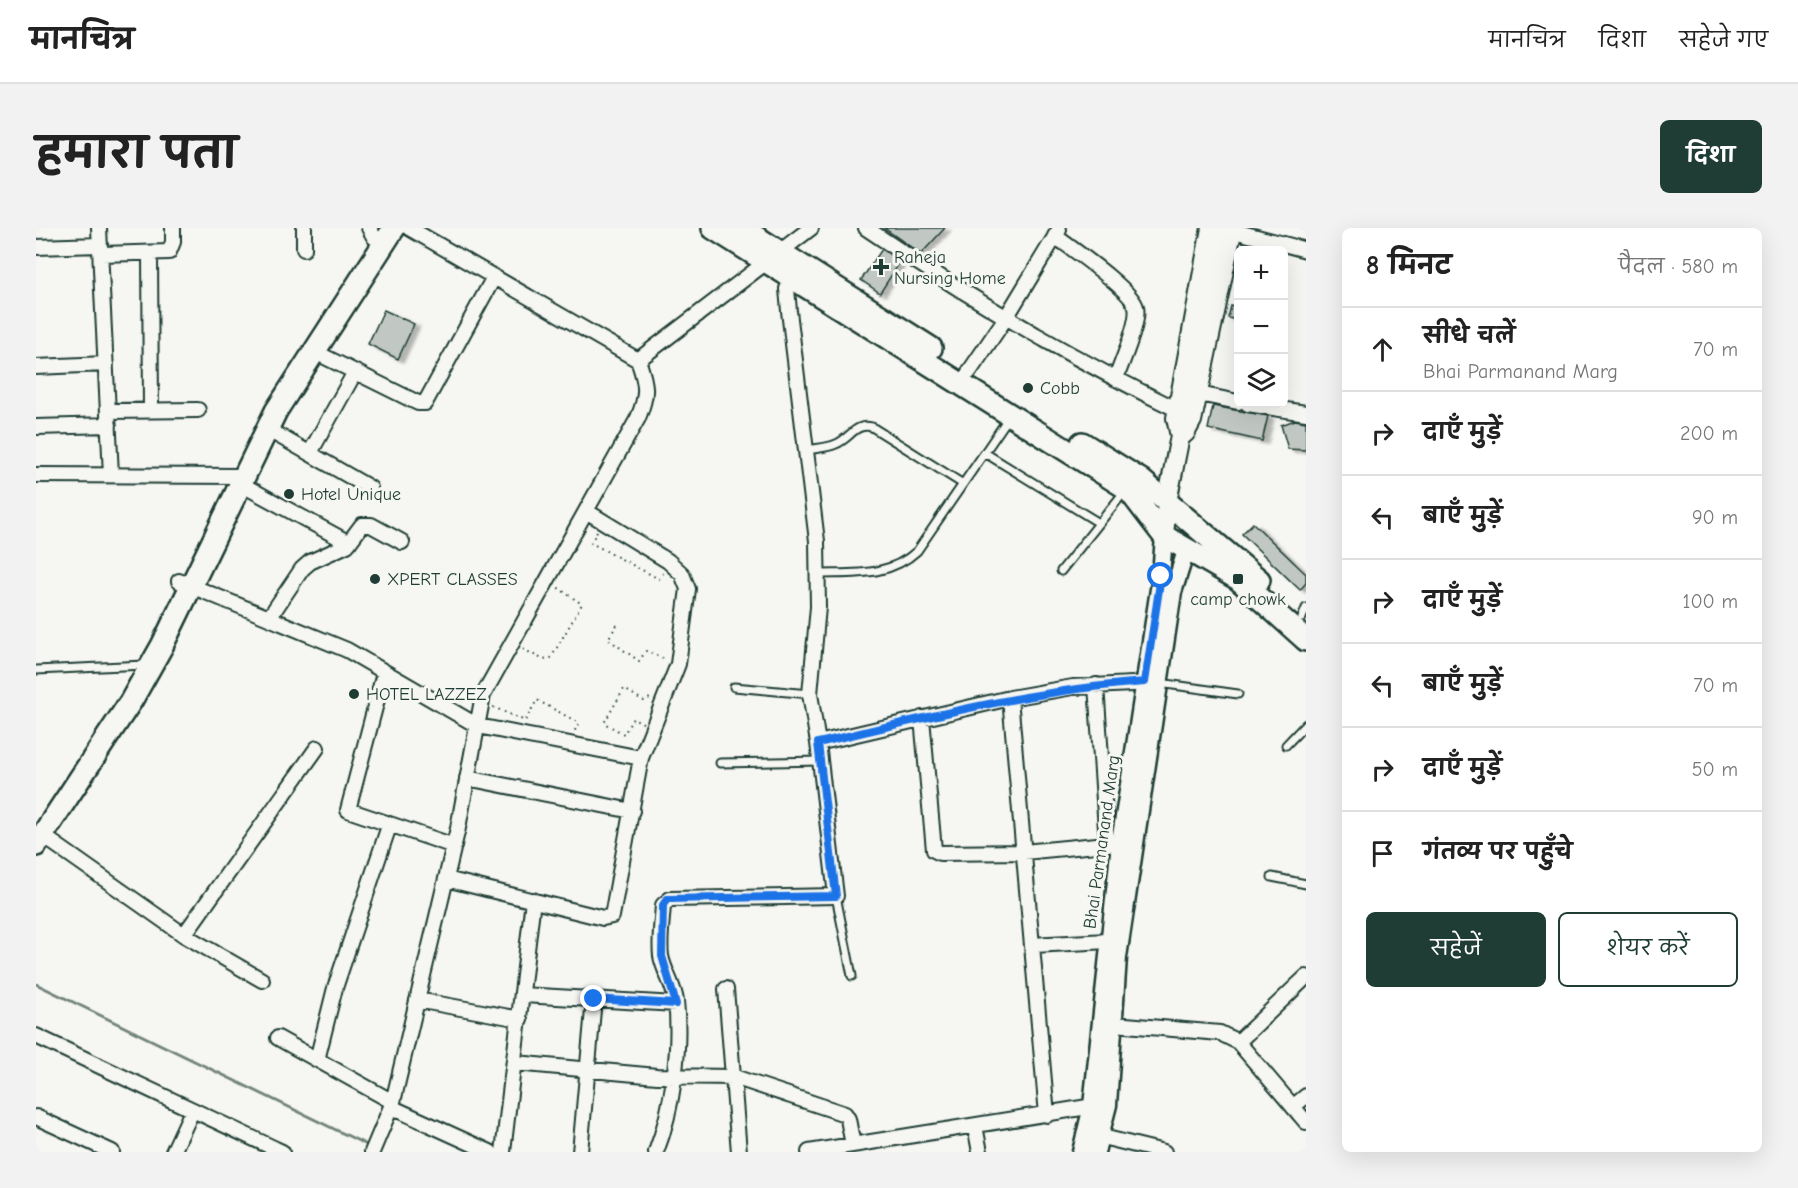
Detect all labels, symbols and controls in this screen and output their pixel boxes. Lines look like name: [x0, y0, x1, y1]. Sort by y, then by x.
text: मानचित्र: [30, 24, 134, 56]
text: मानचित्र: [1488, 28, 1566, 52]
text: दिशा: [1599, 28, 1646, 52]
text: सहेजे गए: [1679, 28, 1768, 52]
button: दिशा: [1660, 120, 1762, 193]
text: हमारा पता: [36, 129, 238, 178]
map controls: [1234, 246, 1288, 408]
button: +: [1234, 246, 1288, 300]
place label: Raheja Nursing Home: [894, 247, 1006, 289]
text: 8 मिनट: [1366, 251, 1452, 281]
text: पैदल · 580 m: [1618, 255, 1738, 278]
marker: Raheja Nursing Home: [872, 258, 890, 276]
button: −: [1234, 300, 1288, 354]
text: सीधे चलें: [1423, 323, 1515, 349]
icon: ahead: [1366, 333, 1399, 366]
text: 70 m: [1693, 338, 1738, 361]
button: layers: [1234, 354, 1288, 408]
text: Bhai Parmanand Marg: [1423, 360, 1618, 383]
place label: Cobb: [1040, 378, 1080, 399]
marker: Cobb: [1021, 381, 1035, 395]
icon: right: [1366, 417, 1399, 450]
text: दाएँ मुड़ें: [1423, 419, 1502, 445]
text: 200 m: [1680, 422, 1738, 445]
place label: Hotel Unique: [301, 484, 401, 505]
marker: Hotel Unique: [282, 487, 296, 501]
icon: left: [1366, 501, 1399, 534]
text: बाएँ मुड़ें: [1423, 503, 1502, 529]
text: 90 m: [1692, 506, 1738, 529]
route start: [1147, 562, 1173, 588]
place label: XPERT CLASSES: [387, 569, 518, 590]
marker: XPERT CLASSES: [368, 572, 382, 586]
marker: camp chowk: [1231, 572, 1245, 586]
icon: right: [1366, 585, 1399, 618]
text: दाएँ मुड़ें: [1423, 587, 1502, 613]
place label: camp chowk: [1190, 589, 1286, 610]
text: 100 m: [1683, 590, 1738, 613]
icon: left: [1366, 669, 1399, 702]
text: बाएँ मुड़ें: [1423, 671, 1502, 697]
text: 70 m: [1693, 674, 1738, 697]
place label: HOTEL LAZZEZ: [366, 684, 487, 705]
marker: HOTEL LAZZEZ: [347, 687, 361, 701]
icon: right: [1366, 753, 1399, 786]
street label: Bhai Parmanand Marg: [1079, 754, 1125, 930]
text: दाएँ मुड़ें: [1423, 755, 1502, 781]
text: 50 m: [1692, 758, 1738, 781]
icon: arrive: [1366, 837, 1399, 870]
text: गंतव्य पर पहुँचे: [1423, 839, 1572, 865]
button: सहेजें: [1366, 912, 1546, 987]
button: शेयर करें: [1558, 912, 1738, 987]
route end: [580, 985, 606, 1011]

